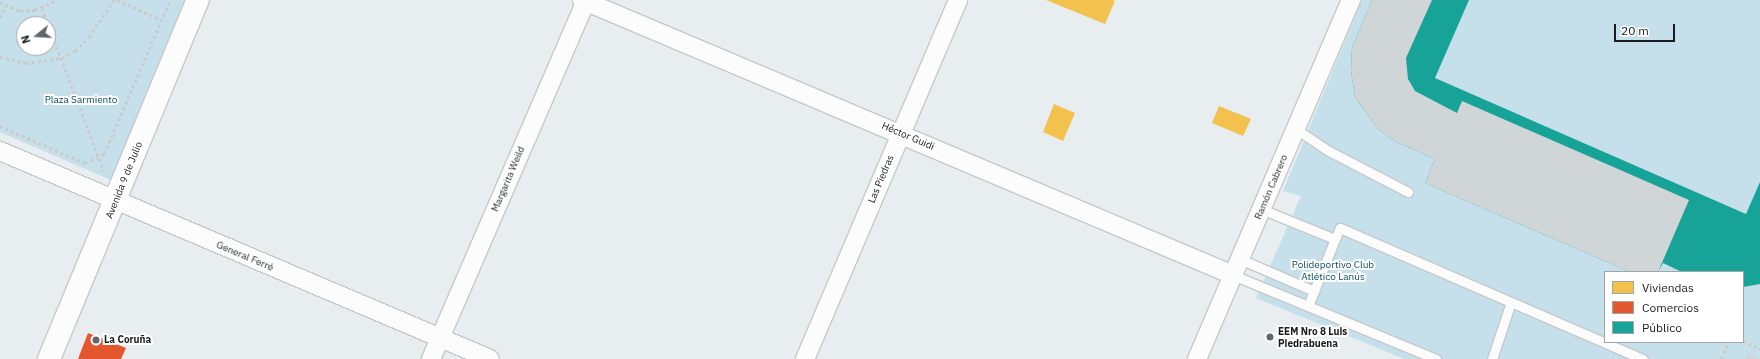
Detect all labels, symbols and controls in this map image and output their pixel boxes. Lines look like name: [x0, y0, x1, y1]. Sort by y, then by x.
north arrow: [16, 16, 56, 56]
scale bar: [1616, 16, 1677, 42]
text: 20 m: [1621, 23, 1649, 38]
text: N: [18, 33, 33, 45]
park label: Plaza Sarmiento: [45, 94, 117, 106]
street label: Héctor Guidi: [880, 120, 936, 152]
street label: Avenida 9 de Julio: [103, 140, 145, 220]
street label: Margarita Weild: [489, 144, 527, 214]
street label: Las Piedras: [865, 153, 897, 205]
street label: Ramón Cabrero: [1252, 153, 1290, 221]
street label: General Ferré: [214, 239, 276, 273]
park label: Polideportivo Club Atlético Lanús: [1292, 258, 1374, 282]
legend: [1604, 271, 1744, 343]
text: Viviendas: [1642, 280, 1694, 295]
text: Comercios: [1642, 300, 1699, 315]
text: Público: [1642, 320, 1682, 335]
place label: EEM Nro 8 Luis Piedrabuena: [1278, 325, 1347, 348]
marker: EEM Nro 8 Luis Piedrabuena: [1265, 332, 1275, 342]
place label: La Coruña: [104, 334, 151, 346]
marker: La Coruña: [91, 335, 101, 345]

